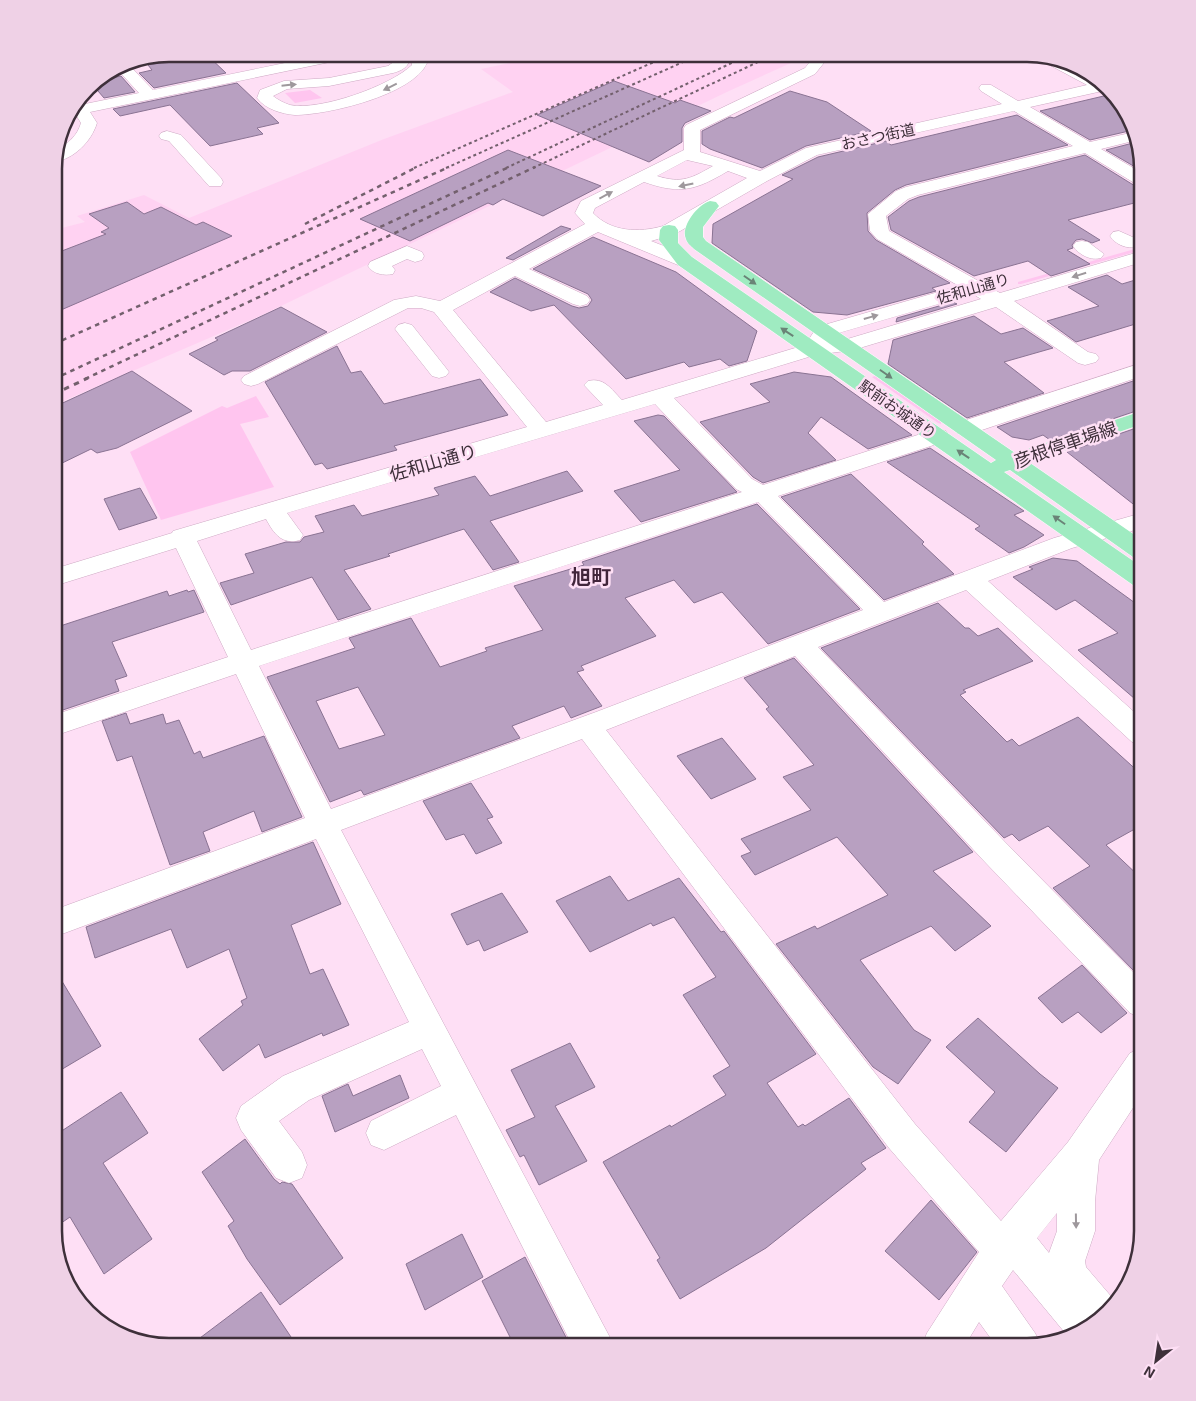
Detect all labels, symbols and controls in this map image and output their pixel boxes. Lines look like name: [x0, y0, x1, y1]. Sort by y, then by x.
one-way arrow: [282, 81, 298, 89]
one-way arrow: [383, 83, 397, 91]
street label: おさつ街道: [839, 119, 917, 153]
one-way arrow: [678, 181, 693, 189]
one-way arrow: [599, 191, 614, 199]
street label: 佐和山通り: [934, 269, 1012, 307]
one-way arrow: [1071, 272, 1086, 280]
one-way arrow: [743, 275, 757, 285]
one-way arrow: [863, 313, 878, 321]
one-way arrow: [780, 327, 793, 336]
one-way arrow: [879, 369, 893, 379]
street label: 駅前お城通り: [856, 376, 940, 442]
street label: 彦根停車場線: [1010, 416, 1120, 472]
street label: 佐和山通り: [387, 439, 479, 485]
one-way arrow: [956, 449, 969, 459]
one-way arrow: [1053, 515, 1066, 525]
district label: 旭町: [571, 564, 611, 588]
one-way arrow: [1072, 1213, 1080, 1229]
north arrow: [1131, 1336, 1181, 1386]
text: N: [1141, 1363, 1158, 1383]

